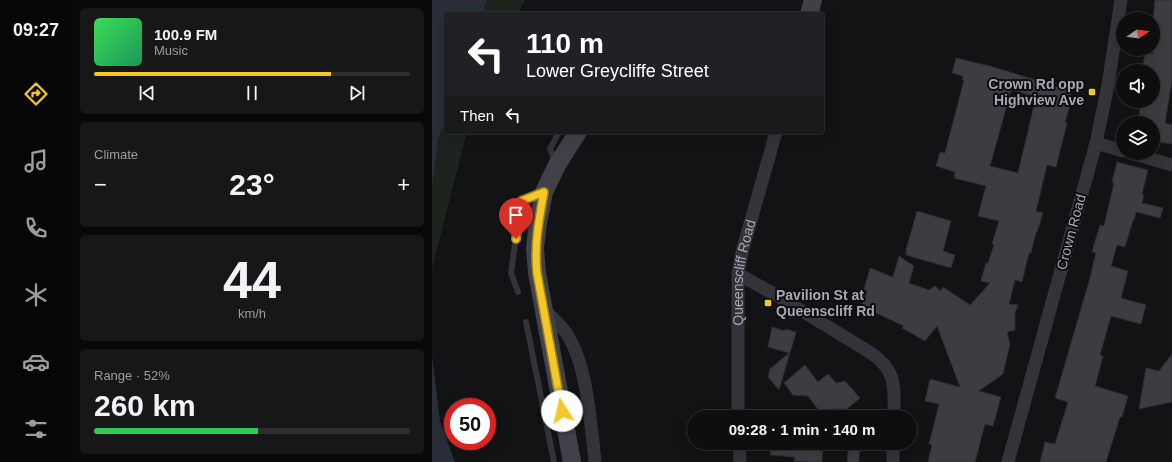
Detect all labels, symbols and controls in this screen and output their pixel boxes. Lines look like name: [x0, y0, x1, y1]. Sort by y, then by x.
north arrow: [1116, 12, 1160, 56]
map controls: [1116, 12, 1160, 160]
text: 09:27: [13, 20, 59, 40]
text: 100.9 FM: [154, 26, 217, 43]
icon: left: [460, 28, 512, 80]
text: 110 m: [526, 28, 604, 59]
text: Music: [154, 43, 188, 58]
text: Lower Greycliffe Street: [526, 61, 709, 81]
button: sound: [1116, 64, 1160, 108]
place label: Crown Rd opp Highview Ave: [988, 76, 1084, 108]
icon: directions: [22, 80, 50, 108]
icon: previous: [136, 82, 158, 104]
icon: pause: [241, 82, 263, 104]
icon: next: [346, 82, 368, 104]
marker: Crown Rd opp Highview Ave: [1087, 87, 1097, 97]
icon: left: [502, 104, 524, 126]
text: Then: [460, 107, 494, 124]
button: layers: [1116, 116, 1160, 160]
icon: music: [22, 147, 50, 175]
text: Climate: [94, 147, 138, 162]
text: 23°: [229, 168, 275, 201]
text: −: [94, 172, 107, 197]
text: +: [397, 172, 410, 197]
street label: Crown Road: [1053, 192, 1089, 272]
pin: [499, 198, 533, 239]
icon: arrive: [505, 204, 527, 226]
icon: phone: [22, 214, 50, 242]
street label: Queenscliff Road: [730, 218, 759, 326]
text: 44: [223, 251, 281, 309]
icon: climate: [22, 281, 50, 309]
place label: Pavilion St at Queenscliff Rd: [776, 287, 875, 319]
marker: Pavilion St at Queenscliff Rd: [763, 298, 773, 308]
text: km/h: [238, 306, 266, 321]
icon: car: [22, 348, 50, 376]
text: Range · 52%: [94, 368, 170, 383]
text: 260 km: [94, 389, 196, 422]
position arrow: [541, 390, 583, 432]
speed limit sign: 50: [444, 398, 496, 450]
icon: filters: [22, 415, 50, 443]
text: 09:28 · 1 min · 140 m: [729, 421, 875, 438]

